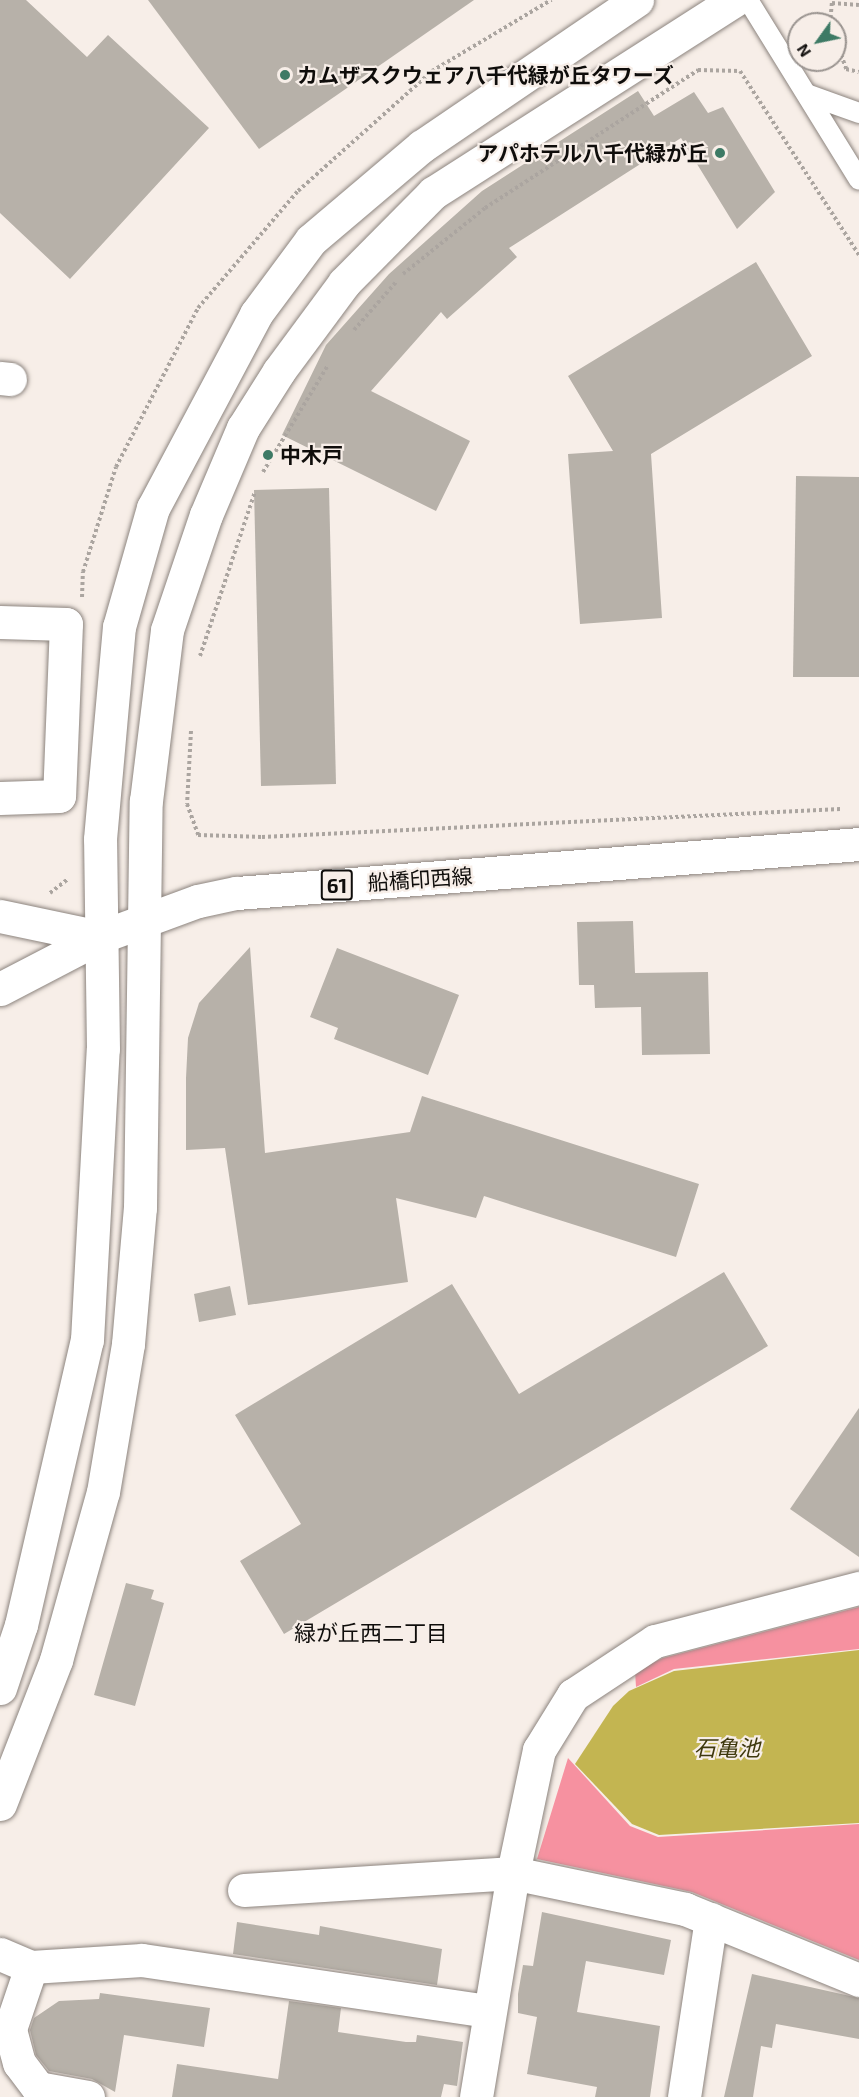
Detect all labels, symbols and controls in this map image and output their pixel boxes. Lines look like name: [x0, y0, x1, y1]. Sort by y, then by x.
north arrow: [787, 12, 847, 72]
text: N: [792, 41, 814, 61]
place label: カムザスクウェア八千代緑が丘タワーズ: [297, 62, 675, 88]
marker: カムザスクウェア八千代緑が丘タワーズ: [278, 68, 292, 82]
place label: アパホテル八千代緑が丘: [477, 140, 708, 166]
marker: アパホテル八千代緑が丘: [713, 146, 727, 160]
place label: 中木戸: [280, 442, 343, 468]
marker: 中木戸: [261, 448, 275, 462]
street label: 船橋印西線: [367, 863, 473, 895]
road number: 61: [320, 868, 354, 902]
district label: 緑が丘西二丁目: [294, 1620, 448, 1646]
water label: 石亀池: [694, 1735, 760, 1761]

